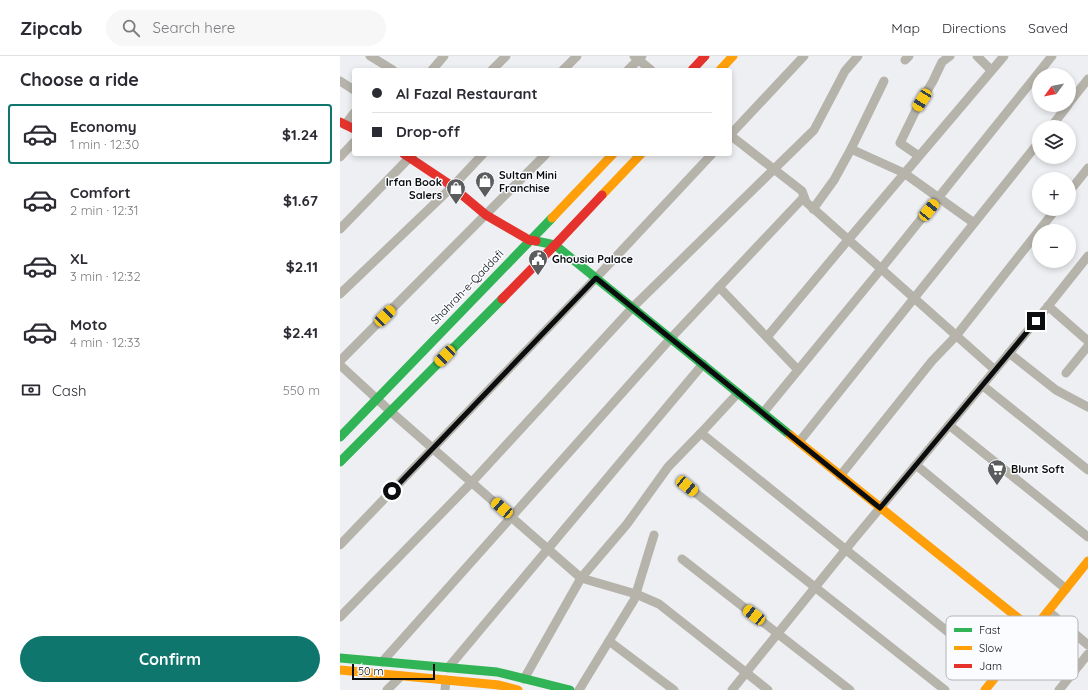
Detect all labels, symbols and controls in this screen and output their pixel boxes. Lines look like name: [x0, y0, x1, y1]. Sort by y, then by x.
search box: [106, 10, 386, 46]
text: Zipcab: [20, 16, 82, 40]
icon: search: [120, 17, 142, 39]
text: Search here: [152, 18, 235, 37]
text: Map: [891, 19, 920, 37]
text: Directions: [942, 19, 1006, 37]
text: Saved: [1028, 19, 1068, 37]
text: Choose a ride: [20, 68, 139, 91]
north arrow: [1032, 68, 1076, 112]
map controls: [1032, 68, 1076, 268]
text: Al Fazal Restaurant: [396, 84, 538, 103]
car: [911, 87, 933, 113]
icon: car: [22, 116, 58, 152]
text: Economy: [70, 117, 137, 136]
button: layers: [1032, 120, 1076, 164]
text: Drop-off: [396, 122, 460, 141]
text: $1.24: [282, 125, 318, 144]
text: 1 min · 12:30: [70, 136, 139, 152]
place label: Sultan Mini Franchise: [499, 168, 557, 195]
shop icon: Sultan Mini Franchise: [474, 170, 496, 198]
button: +: [1032, 172, 1076, 216]
place label: Irfan Book Salers: [386, 175, 442, 202]
shop icon: Irfan Book Salers: [445, 177, 467, 205]
icon: car: [22, 182, 58, 218]
text: Comfort: [70, 183, 131, 202]
text: $1.67: [283, 191, 318, 210]
car: [917, 197, 941, 223]
text: 2 min · 12:31: [70, 202, 139, 218]
button: −: [1032, 224, 1076, 268]
street label: Shahrah-e-Qaddafi: [428, 247, 506, 327]
icon: car: [22, 248, 58, 284]
public building icon: Ghousia Palace: [527, 248, 549, 276]
text: XL: [70, 249, 88, 268]
place label: Ghousia Palace: [552, 252, 633, 266]
text: $2.11: [286, 257, 318, 276]
text: 3 min · 12:32: [70, 268, 141, 284]
car: [372, 303, 398, 329]
route end: [1027, 312, 1045, 330]
icon: car: [22, 314, 58, 350]
text: Moto: [70, 315, 107, 334]
text: $2.41: [283, 323, 318, 342]
text: 4 min · 12:33: [70, 334, 140, 350]
car: [432, 343, 458, 369]
icon: cash: [20, 379, 42, 401]
text: Cash: [52, 381, 86, 400]
text: 550 m: [283, 382, 320, 398]
supermarket icon: Blunt Soft: [986, 458, 1008, 486]
place label: Blunt Soft: [1011, 462, 1064, 476]
car: [674, 474, 700, 498]
route start: [383, 482, 401, 500]
car: [489, 496, 515, 520]
car: [741, 603, 767, 627]
legend: [946, 616, 1078, 680]
text: Fast: [979, 623, 1001, 637]
button: Confirm: [20, 636, 320, 682]
text: Slow: [979, 641, 1003, 655]
text: Jam: [979, 659, 1002, 673]
scale bar: [352, 662, 435, 681]
text: 50 m: [358, 664, 384, 678]

